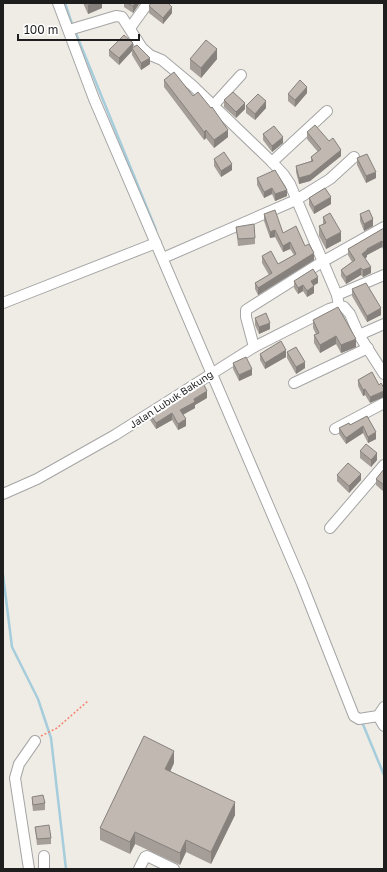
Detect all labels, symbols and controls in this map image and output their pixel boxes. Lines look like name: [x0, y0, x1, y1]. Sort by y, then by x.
scale bar: [18, 16, 139, 42]
text: 100 m: [24, 22, 58, 37]
street label: Jalan Lubuk Bakung: [127, 368, 215, 430]

